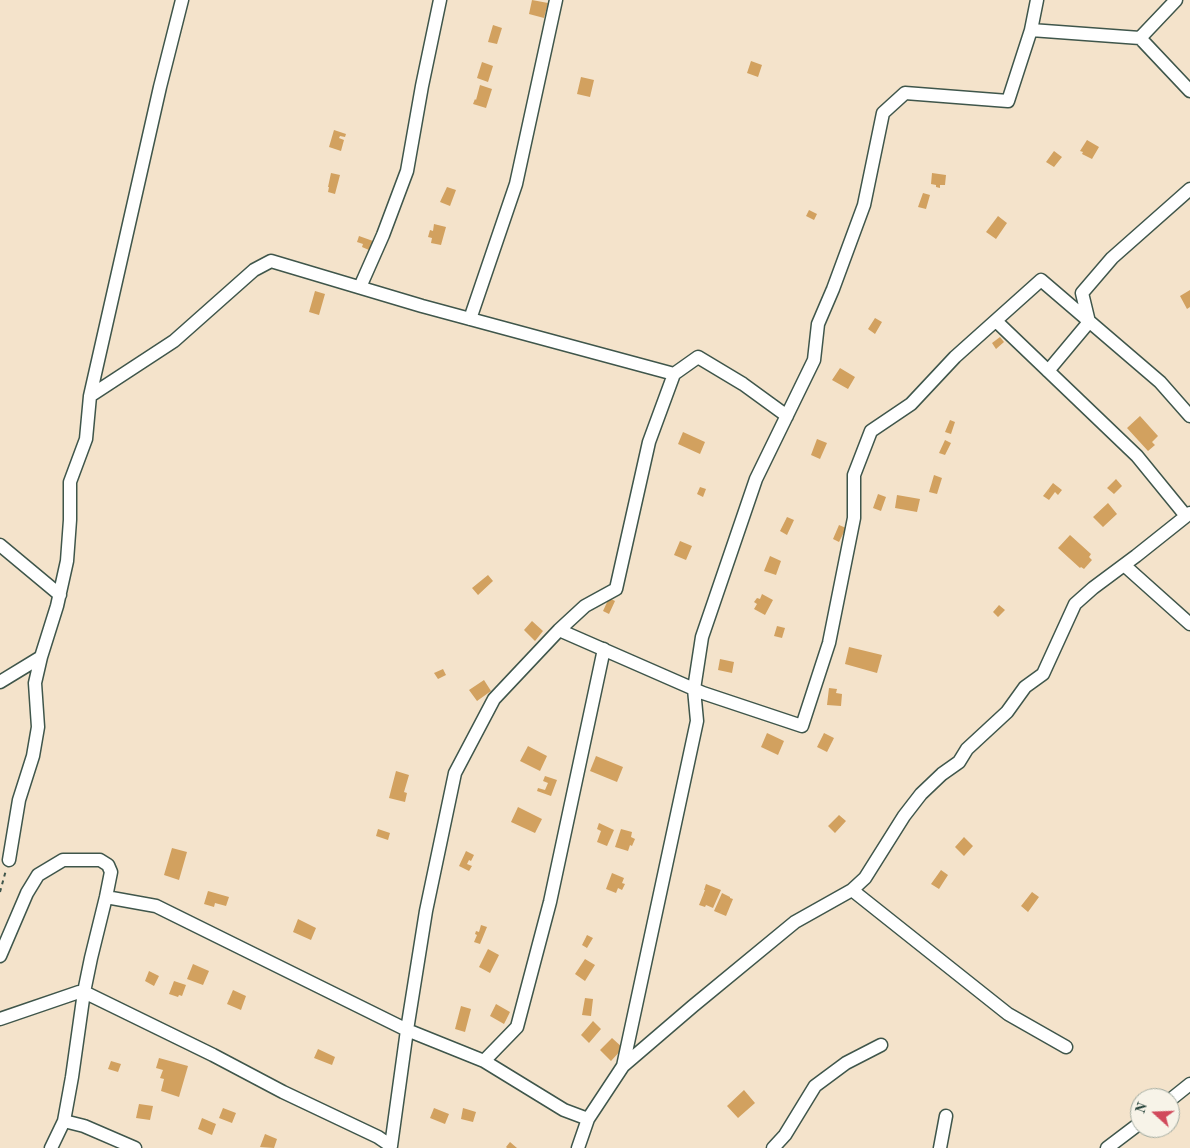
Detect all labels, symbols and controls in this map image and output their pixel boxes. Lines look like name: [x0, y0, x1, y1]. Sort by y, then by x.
north arrow: [1130, 1088, 1180, 1138]
text: N: [1133, 1101, 1150, 1116]

